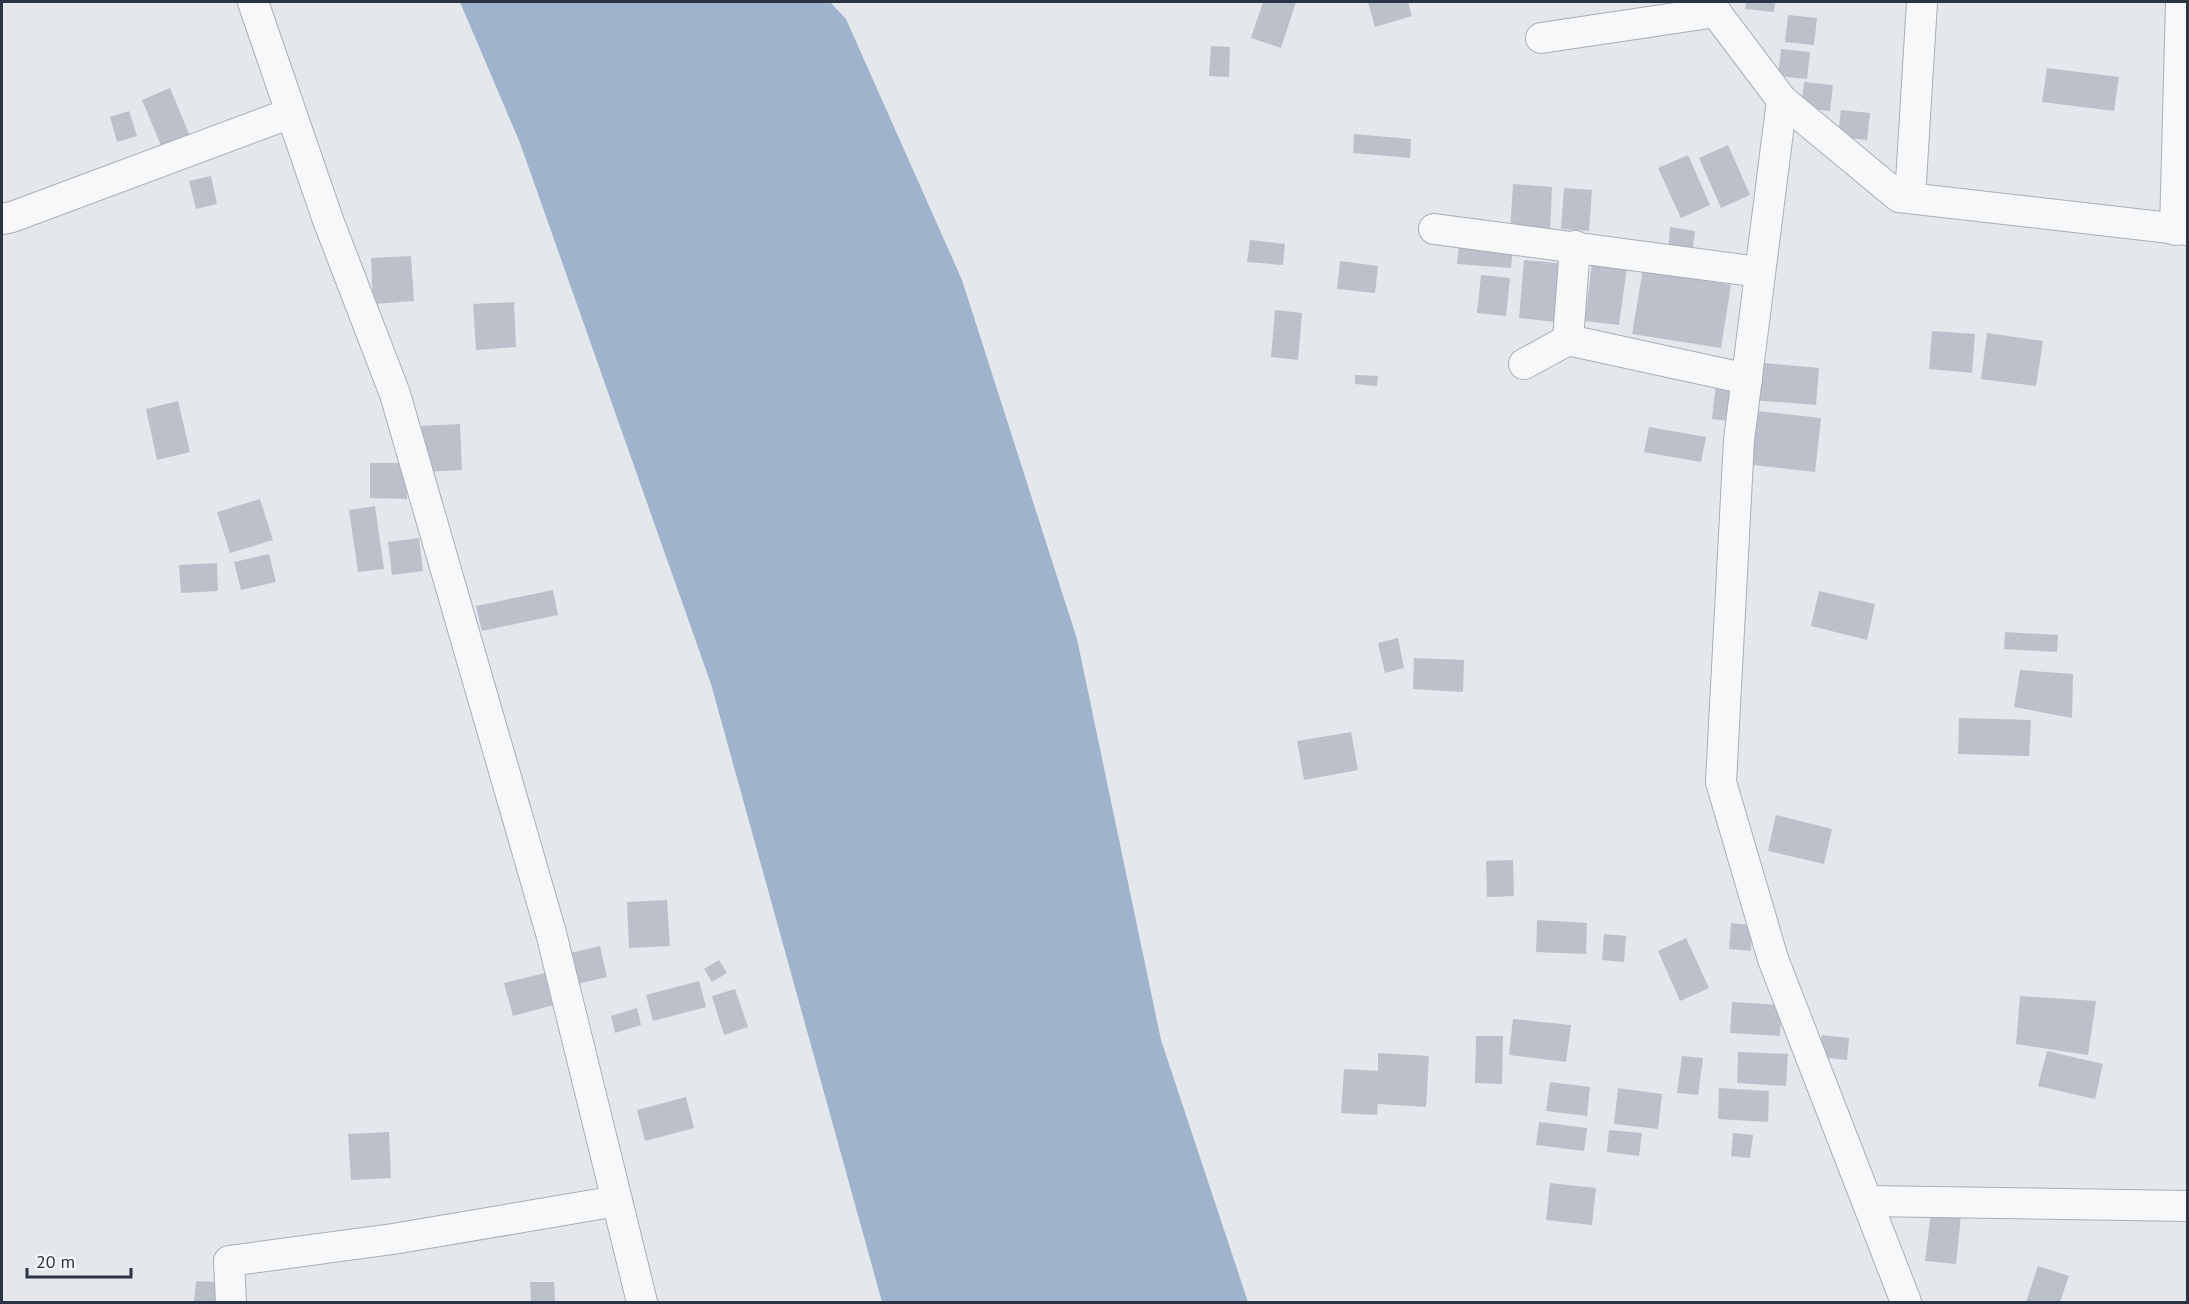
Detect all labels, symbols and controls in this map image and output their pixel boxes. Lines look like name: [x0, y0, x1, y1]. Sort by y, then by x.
scale bar: [27, 1241, 130, 1279]
text: 20 m: [36, 1250, 75, 1273]

